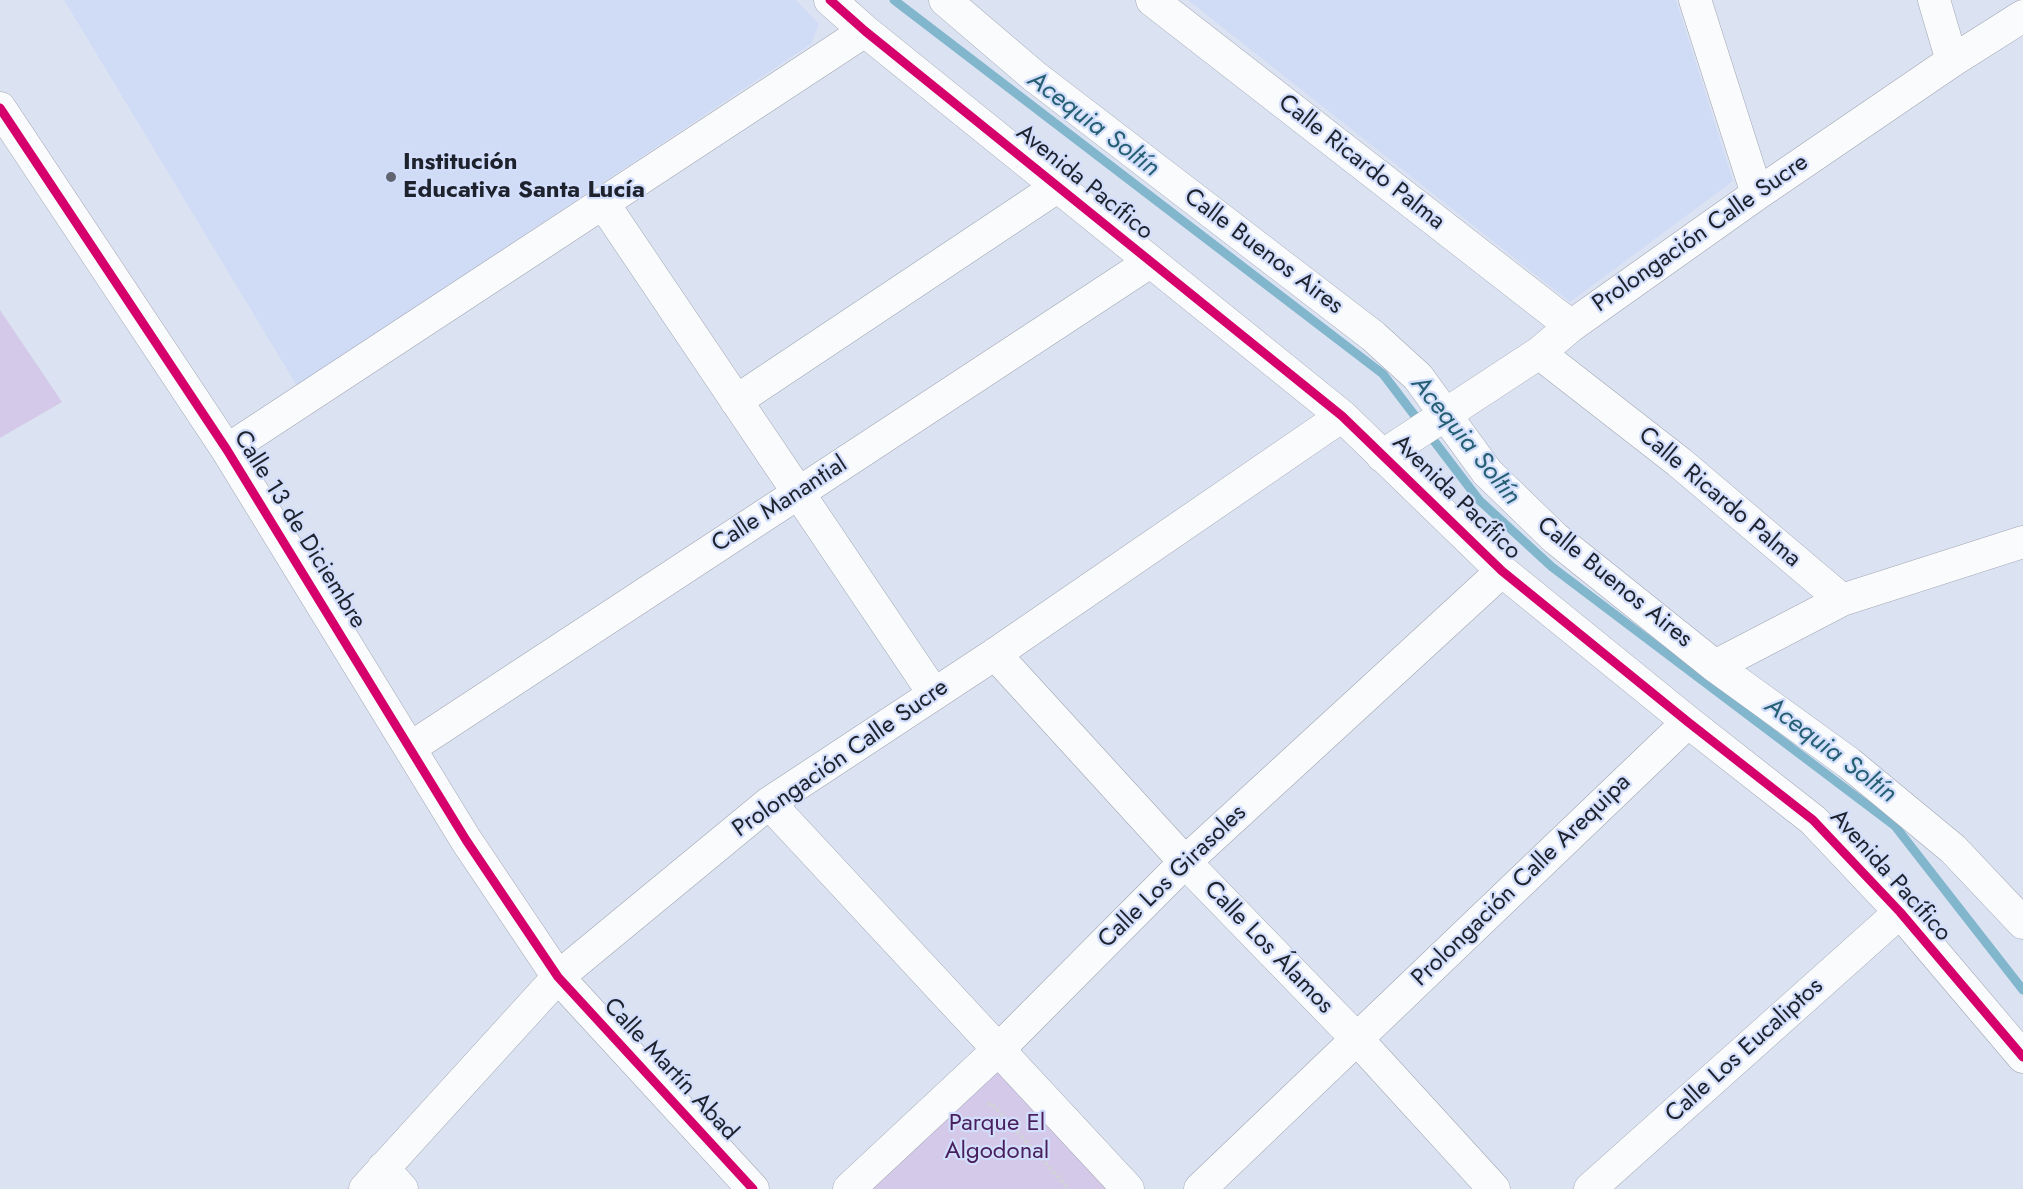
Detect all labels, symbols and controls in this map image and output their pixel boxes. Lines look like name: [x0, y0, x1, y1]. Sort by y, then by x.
water label: Acequia Soltín: [1021, 65, 1165, 185]
street label: Calle Ricardo Palma: [1272, 89, 1450, 237]
street label: Avenida Pacífico: [1010, 119, 1158, 247]
place label: Institución Educativa Santa Lucía: [403, 149, 645, 205]
street label: Prolongación Calle Sucre: [1588, 149, 1814, 319]
marker: Institución Educativa Santa Lucía: [384, 170, 398, 184]
street label: Calle Buenos Aires: [1178, 183, 1348, 321]
water label: Acequia Soltín: [1403, 370, 1527, 512]
street label: Calle Ricardo Palma: [1632, 422, 1806, 574]
street label: Calle 13 de Diciembre: [226, 426, 372, 634]
street label: Avenida Pacífico: [1386, 429, 1526, 567]
street label: Calle Manantial: [707, 451, 853, 559]
street label: Calle Buenos Aires: [1531, 512, 1697, 654]
street label: Prolongación Calle Sucre: [728, 674, 954, 844]
water label: Acequia Soltín: [1758, 691, 1902, 811]
street label: Prolongación Calle Arequipa: [1407, 769, 1637, 993]
street label: Calle Los Girasoles: [1093, 799, 1253, 955]
street label: Avenida Pacífico: [1823, 804, 1957, 948]
street label: Calle Los Álamos: [1197, 876, 1339, 1020]
street label: Calle Los Eucaliptos: [1660, 973, 1830, 1129]
street label: Calle Martín Abad: [597, 993, 743, 1147]
park label: Parque El Algodonal: [945, 1110, 1049, 1166]

